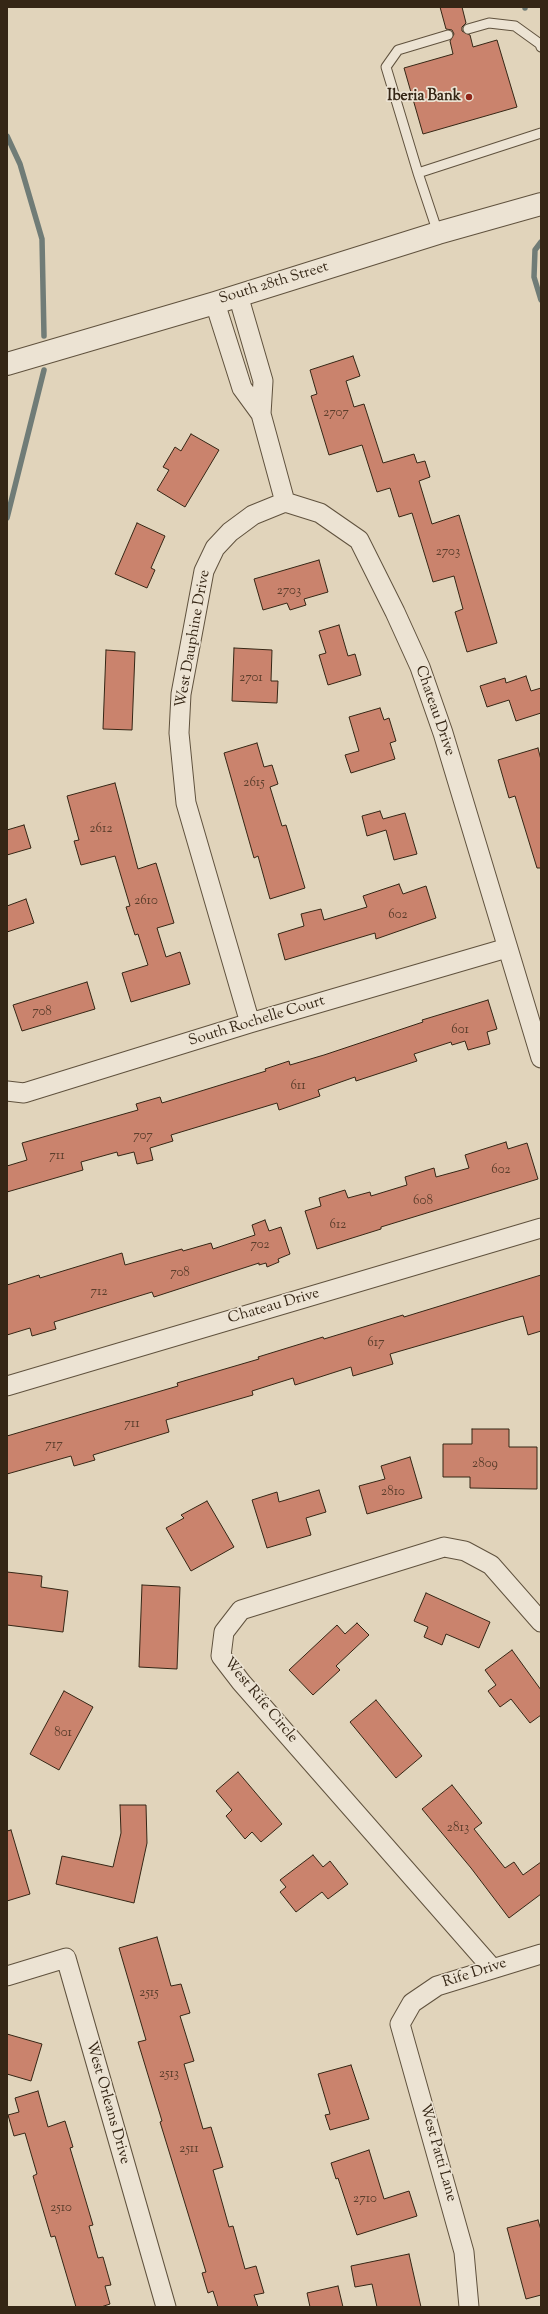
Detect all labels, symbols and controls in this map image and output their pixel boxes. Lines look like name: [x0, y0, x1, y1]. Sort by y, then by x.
place label: Iberia Bank: [387, 88, 461, 106]
marker: Iberia Bank: [464, 92, 474, 102]
street label: South 28th Street: [217, 259, 331, 309]
house number: 2707: [323, 406, 349, 422]
house number: 2703: [436, 545, 460, 561]
street label: West Dauphine Drive: [173, 569, 215, 709]
house number: 2703: [277, 584, 301, 600]
street label: Chateau Drive: [410, 663, 458, 759]
house number: 2701: [239, 671, 263, 687]
house number: 2615: [243, 776, 265, 792]
house number: 2612: [90, 822, 112, 838]
house number: 2610: [134, 894, 158, 910]
house number: 602: [388, 908, 408, 924]
street label: South Rochelle Court: [187, 993, 327, 1051]
house number: 708: [32, 1005, 52, 1021]
house number: 601: [451, 1023, 469, 1039]
house number: 611: [290, 1079, 306, 1095]
house number: 707: [133, 1129, 153, 1145]
house number: 711: [49, 1149, 65, 1165]
house number: 602: [491, 1163, 511, 1179]
house number: 608: [413, 1194, 433, 1210]
house number: 612: [330, 1218, 346, 1234]
house number: 702: [250, 1238, 270, 1254]
house number: 708: [170, 1266, 190, 1282]
house number: 712: [90, 1285, 108, 1301]
street label: Chateau Drive: [226, 1285, 322, 1329]
house number: 617: [367, 1336, 385, 1352]
house number: 711: [124, 1417, 140, 1433]
house number: 717: [45, 1438, 63, 1454]
house number: 2809: [472, 1457, 498, 1473]
house number: 2810: [381, 1485, 405, 1501]
street label: West Rife Circle: [219, 1655, 301, 1747]
house number: 801: [54, 1726, 72, 1742]
house number: 2813: [447, 1821, 469, 1837]
street label: Rife Drive: [441, 1955, 509, 1993]
house number: 2515: [139, 1986, 159, 2002]
street label: West Orleans Drive: [81, 2040, 133, 2166]
house number: 2513: [159, 2067, 179, 2083]
street label: West Patti Lane: [414, 2102, 460, 2204]
house number: 2511: [179, 2142, 199, 2158]
house number: 2710: [353, 2192, 377, 2208]
house number: 2510: [50, 2201, 72, 2217]

